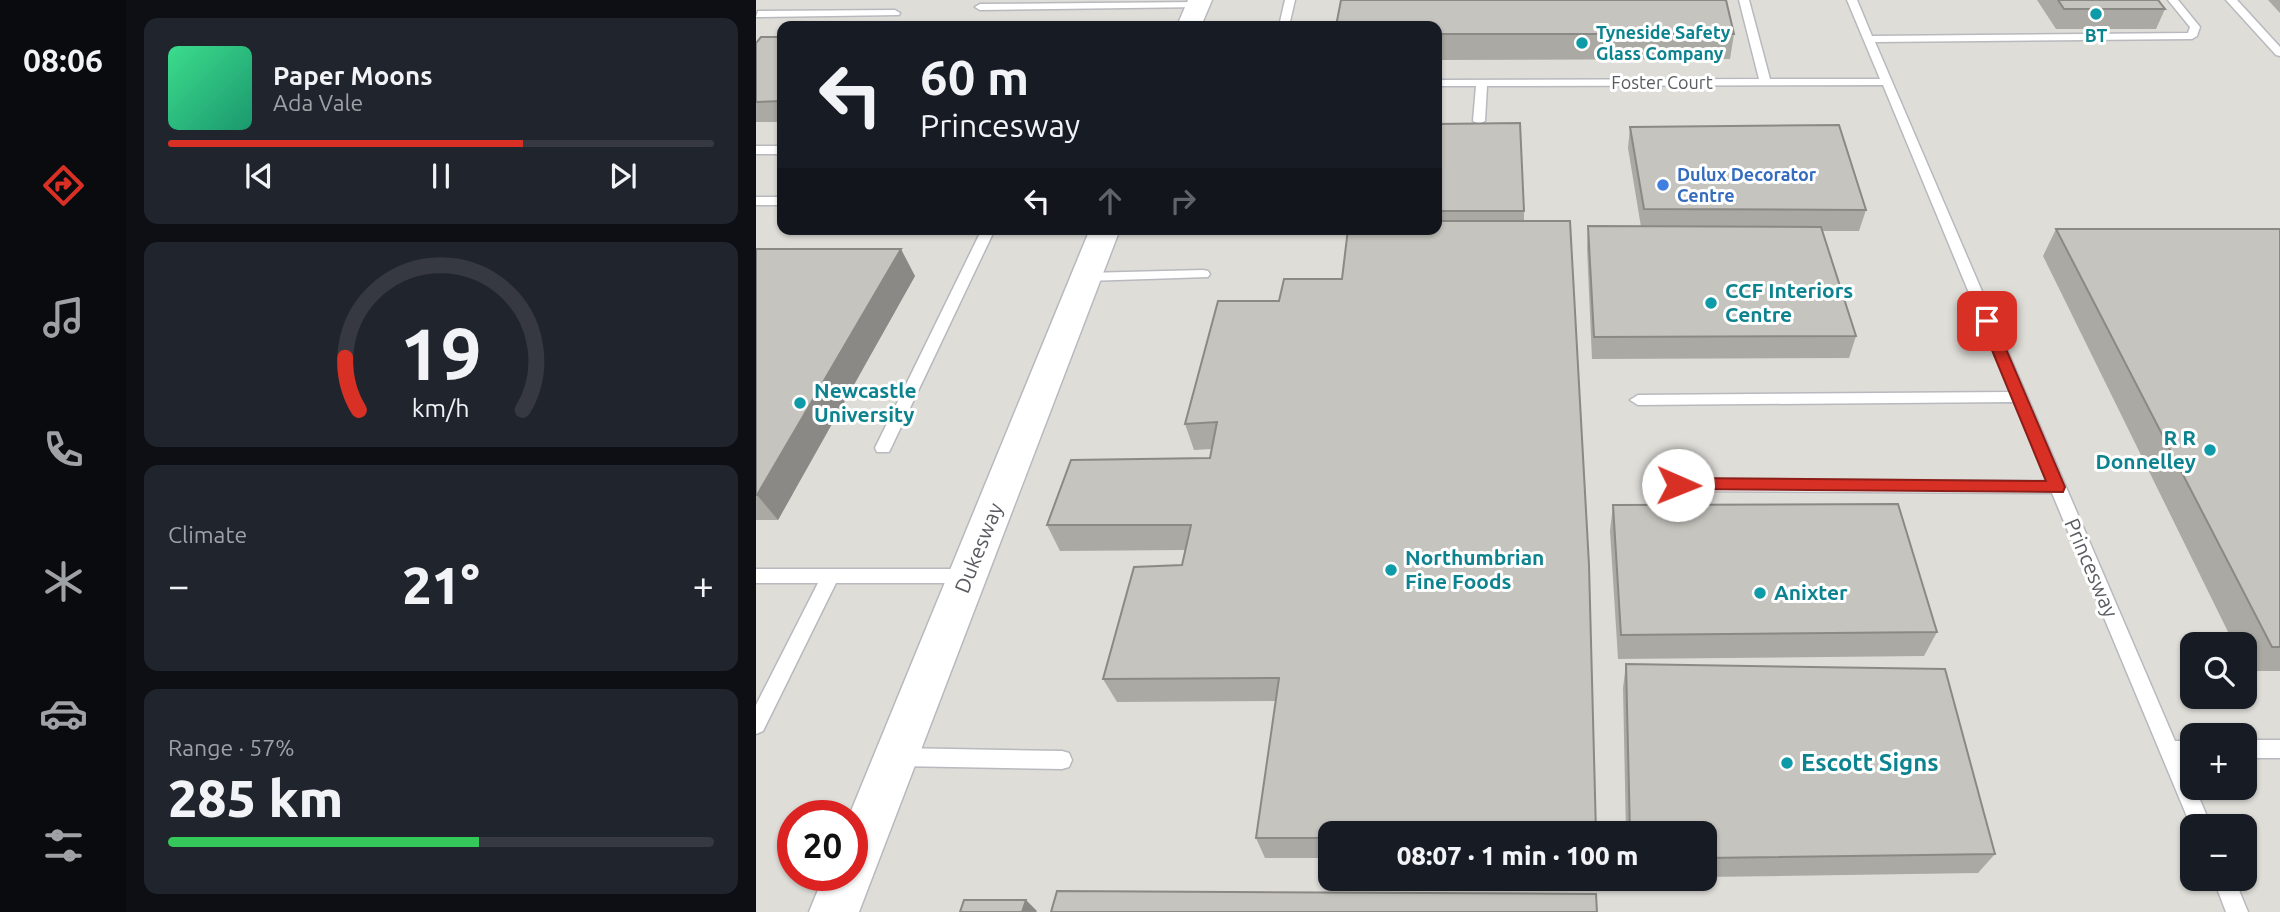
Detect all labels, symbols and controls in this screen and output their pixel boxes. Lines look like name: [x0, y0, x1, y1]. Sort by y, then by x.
marker: BT: [2088, 6, 2104, 22]
place label: Tyneside Safety Glass Company: [1596, 22, 1731, 63]
place label: BT: [2085, 25, 2107, 45]
marker: Tyneside Safety Glass Company: [1574, 35, 1590, 51]
text: 08:06: [23, 42, 103, 78]
icon: left: [805, 49, 896, 140]
text: 60 m: [920, 49, 1029, 104]
text: Paper Moons: [273, 61, 432, 90]
street label: Foster Court: [1611, 72, 1713, 92]
text: Ada Vale: [273, 90, 363, 115]
text: Princesway: [920, 107, 1080, 143]
icon: previous: [240, 157, 278, 195]
icon: pause: [422, 157, 460, 195]
icon: next: [604, 157, 642, 195]
icon: directions: [39, 161, 88, 210]
place label: Dulux Decorator Centre: [1677, 164, 1817, 205]
marker: Dulux Decorator Centre: [1655, 177, 1671, 193]
icon: left: [1018, 182, 1056, 220]
icon: ahead: [1091, 182, 1129, 220]
icon: right: [1164, 182, 1202, 220]
place label: CCF Interiors Centre: [1725, 278, 1853, 326]
pin: [1957, 291, 2017, 351]
icon: music: [39, 293, 88, 342]
marker: CCF Interiors Centre: [1703, 295, 1719, 311]
icon: arrive: [1968, 302, 2006, 340]
text: 19: [400, 313, 482, 395]
place label: Newcastle University: [814, 378, 917, 426]
text: km/h: [412, 394, 470, 422]
marker: Newcastle University: [792, 395, 808, 411]
icon: phone: [39, 425, 88, 474]
place label: R R Donnelley: [2095, 425, 2196, 473]
marker: R R Donnelley: [2202, 442, 2218, 458]
position arrow: [1641, 448, 1715, 522]
street label: Dukesway: [949, 499, 1007, 596]
street label: Princesway: [2060, 515, 2124, 621]
text: Climate: [168, 522, 247, 547]
place label: Northumbrian Fine Foods: [1405, 545, 1544, 593]
text: 21°: [402, 556, 480, 614]
icon: climate: [39, 557, 88, 606]
marker: Northumbrian Fine Foods: [1383, 562, 1399, 578]
text: −: [168, 564, 189, 606]
text: +: [693, 564, 714, 606]
place label: Anixter: [1774, 580, 1848, 604]
marker: Anixter: [1752, 585, 1768, 601]
map controls: [2180, 632, 2257, 891]
button: search: [2180, 632, 2257, 709]
icon: car: [39, 689, 88, 738]
button: +: [2180, 723, 2257, 800]
text: Range · 57%: [168, 735, 295, 760]
place label: Escott Signs: [1801, 749, 1939, 776]
marker: Escott Signs: [1779, 755, 1795, 771]
text: 285 km: [168, 769, 343, 827]
speed limit sign: 20: [777, 800, 868, 891]
button: −: [2180, 814, 2257, 891]
icon: filters: [39, 821, 88, 870]
text: 08:07 · 1 min · 100 m: [1397, 841, 1638, 870]

